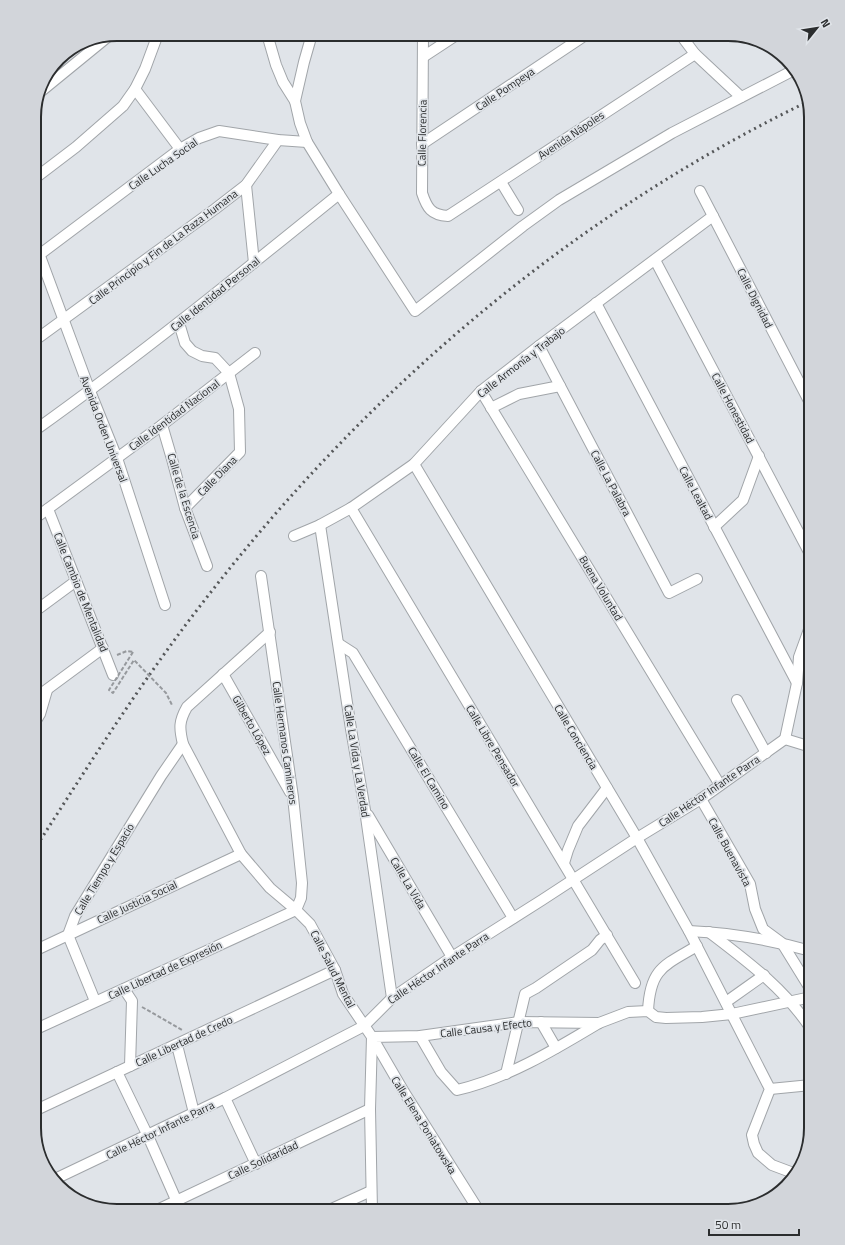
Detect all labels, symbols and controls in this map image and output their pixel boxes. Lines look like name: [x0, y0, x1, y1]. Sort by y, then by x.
north arrow: [797, 8, 837, 48]
text: N: [817, 16, 834, 30]
street label: Calle Pompeya: [472, 63, 538, 115]
street label: Calle Florencia: [413, 99, 431, 166]
street label: Avenida Nápoles: [535, 107, 607, 163]
street label: Calle Lucha Social: [125, 134, 201, 194]
street label: Calle Principio y Fin de La Raza Humana: [85, 185, 241, 308]
street label: Calle Identidad Personal: [167, 253, 263, 335]
street label: Calle Dignidad: [733, 265, 777, 331]
street label: Calle Armonía y Trabajo: [474, 322, 568, 401]
street label: Calle Honestidad: [708, 370, 758, 446]
street label: Avenida Orden Universal: [76, 373, 132, 485]
street label: Calle Identidad Nacional: [125, 375, 223, 455]
street label: Calle La Palabra: [587, 447, 635, 519]
street label: Calle de la Escencia: [163, 451, 205, 541]
street label: Calle Diana: [194, 452, 241, 500]
street label: Calle Lealtad: [675, 463, 717, 523]
street label: Calle Cambio de Mentalidad: [50, 530, 112, 654]
street label: Buena Voluntad: [575, 552, 627, 624]
street label: Calle Hermanos Camineros: [268, 680, 302, 806]
street label: Gilberto López: [228, 692, 276, 758]
street label: Calle Conciencia: [550, 701, 602, 773]
street label: Calle Libre Pensador: [462, 702, 524, 790]
street label: Calle La Vida y La Verdad: [340, 704, 374, 819]
street label: Calle El Camino: [404, 744, 454, 812]
street label: Calle Héctor Infante Parra: [655, 751, 763, 831]
street label: Calle Buenavista: [705, 815, 756, 890]
street label: Calle Tiempo y Espacio: [70, 820, 138, 918]
street label: Calle La Vida: [386, 854, 430, 912]
street label: Calle Justicia Social: [94, 876, 180, 928]
street label: Calle Salud Mental: [307, 927, 359, 1011]
street label: Calle Héctor Infante Parra: [384, 928, 492, 1008]
street label: Calle Libertad de Expresión: [105, 936, 225, 1003]
street label: Calle Libertad de Credo: [133, 1011, 235, 1071]
street label: Calle Causa y Efecto: [439, 1014, 533, 1042]
street label: Calle Elena Poniatowska: [387, 1073, 461, 1177]
street label: Calle Héctor Infante Parra: [103, 1097, 217, 1163]
street label: Calle Solidaridad: [225, 1137, 301, 1183]
scale bar: [709, 1211, 799, 1237]
text: 50 m: [715, 1215, 741, 1234]

